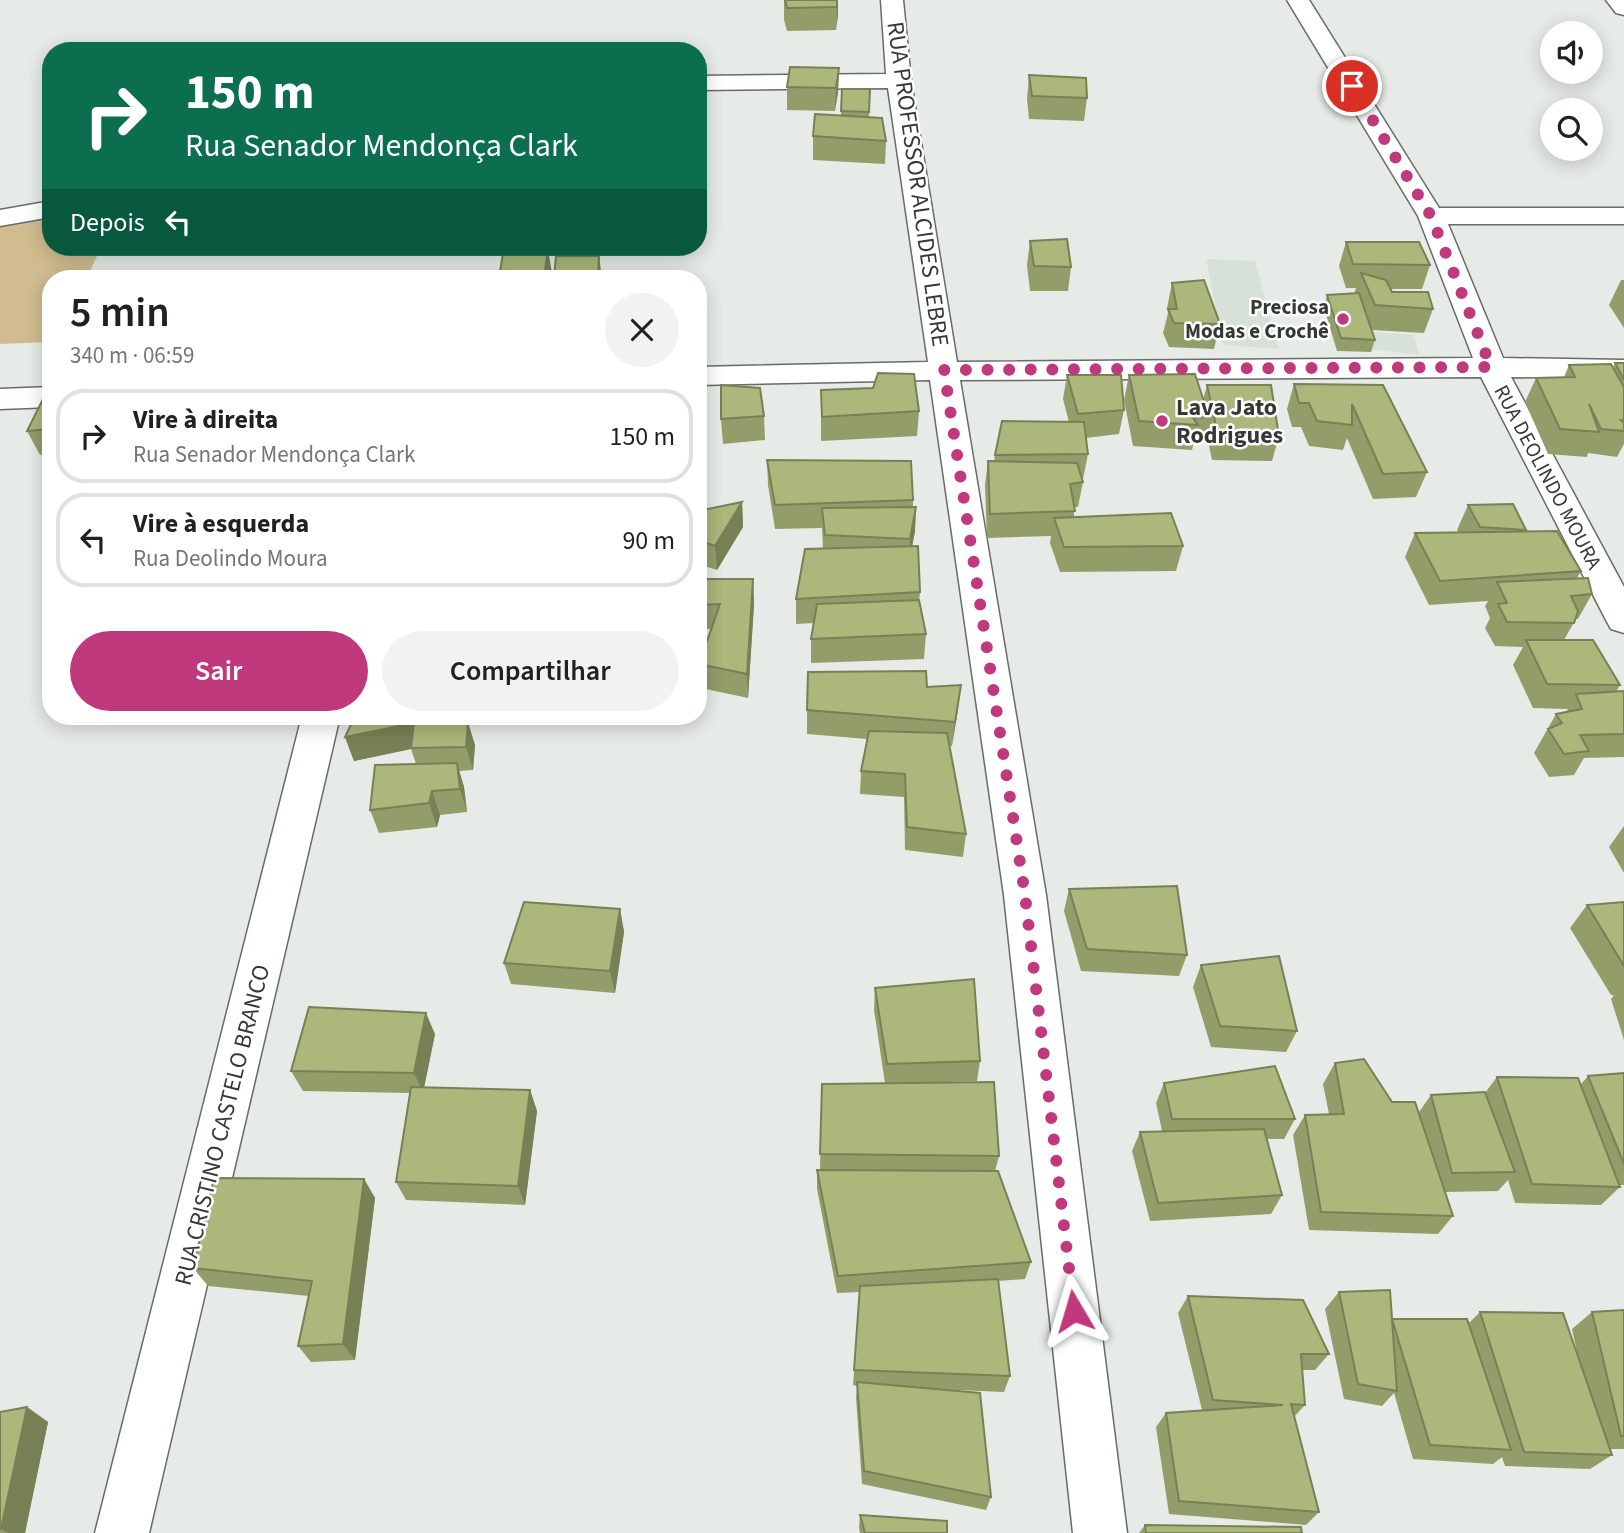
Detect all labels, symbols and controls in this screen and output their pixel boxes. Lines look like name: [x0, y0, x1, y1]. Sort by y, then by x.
street label: RUA PROFESSOR ALCIDES LEBRE: [877, 19, 958, 349]
map controls: [1540, 21, 1603, 161]
button: sound: [1540, 21, 1603, 84]
pin: [1322, 56, 1382, 116]
text: 150 m: [185, 58, 314, 128]
icon: arrive: [1333, 67, 1371, 105]
icon: right: [70, 70, 161, 161]
button: search: [1540, 98, 1603, 161]
text: Rua Senador Mendonça Clark: [185, 123, 578, 169]
icon: left: [159, 203, 197, 241]
text: Depois: [70, 204, 145, 241]
text: 5 min: [70, 283, 170, 343]
place label: Preciosa Modas e Crochê: [1185, 292, 1329, 346]
button: close: [605, 293, 679, 367]
marker: Preciosa Modas e Crochê: [1335, 311, 1351, 327]
text: 340 m · 06:59: [70, 339, 194, 372]
street label: RUA DEOLINDO MOURA: [1487, 379, 1610, 575]
place label: Lava Jato Rodrigues: [1176, 390, 1283, 453]
text: Vire à direita: [133, 401, 278, 438]
marker: Lava Jato Rodrigues: [1154, 413, 1170, 429]
icon: right: [74, 417, 112, 455]
text: 150 m: [609, 418, 675, 455]
text: Rua Senador Mendonça Clark: [133, 438, 415, 471]
text: Vire à esquerda: [133, 505, 309, 542]
icon: left: [74, 521, 112, 559]
text: 90 m: [622, 522, 675, 559]
text: Rua Deolindo Moura: [133, 542, 327, 575]
button: Sair: [70, 631, 368, 711]
button: Compartilhar: [382, 631, 679, 711]
street label: RUA CRISTINO CASTELO BRANCO: [166, 961, 279, 1289]
position arrow: [1037, 1274, 1111, 1348]

